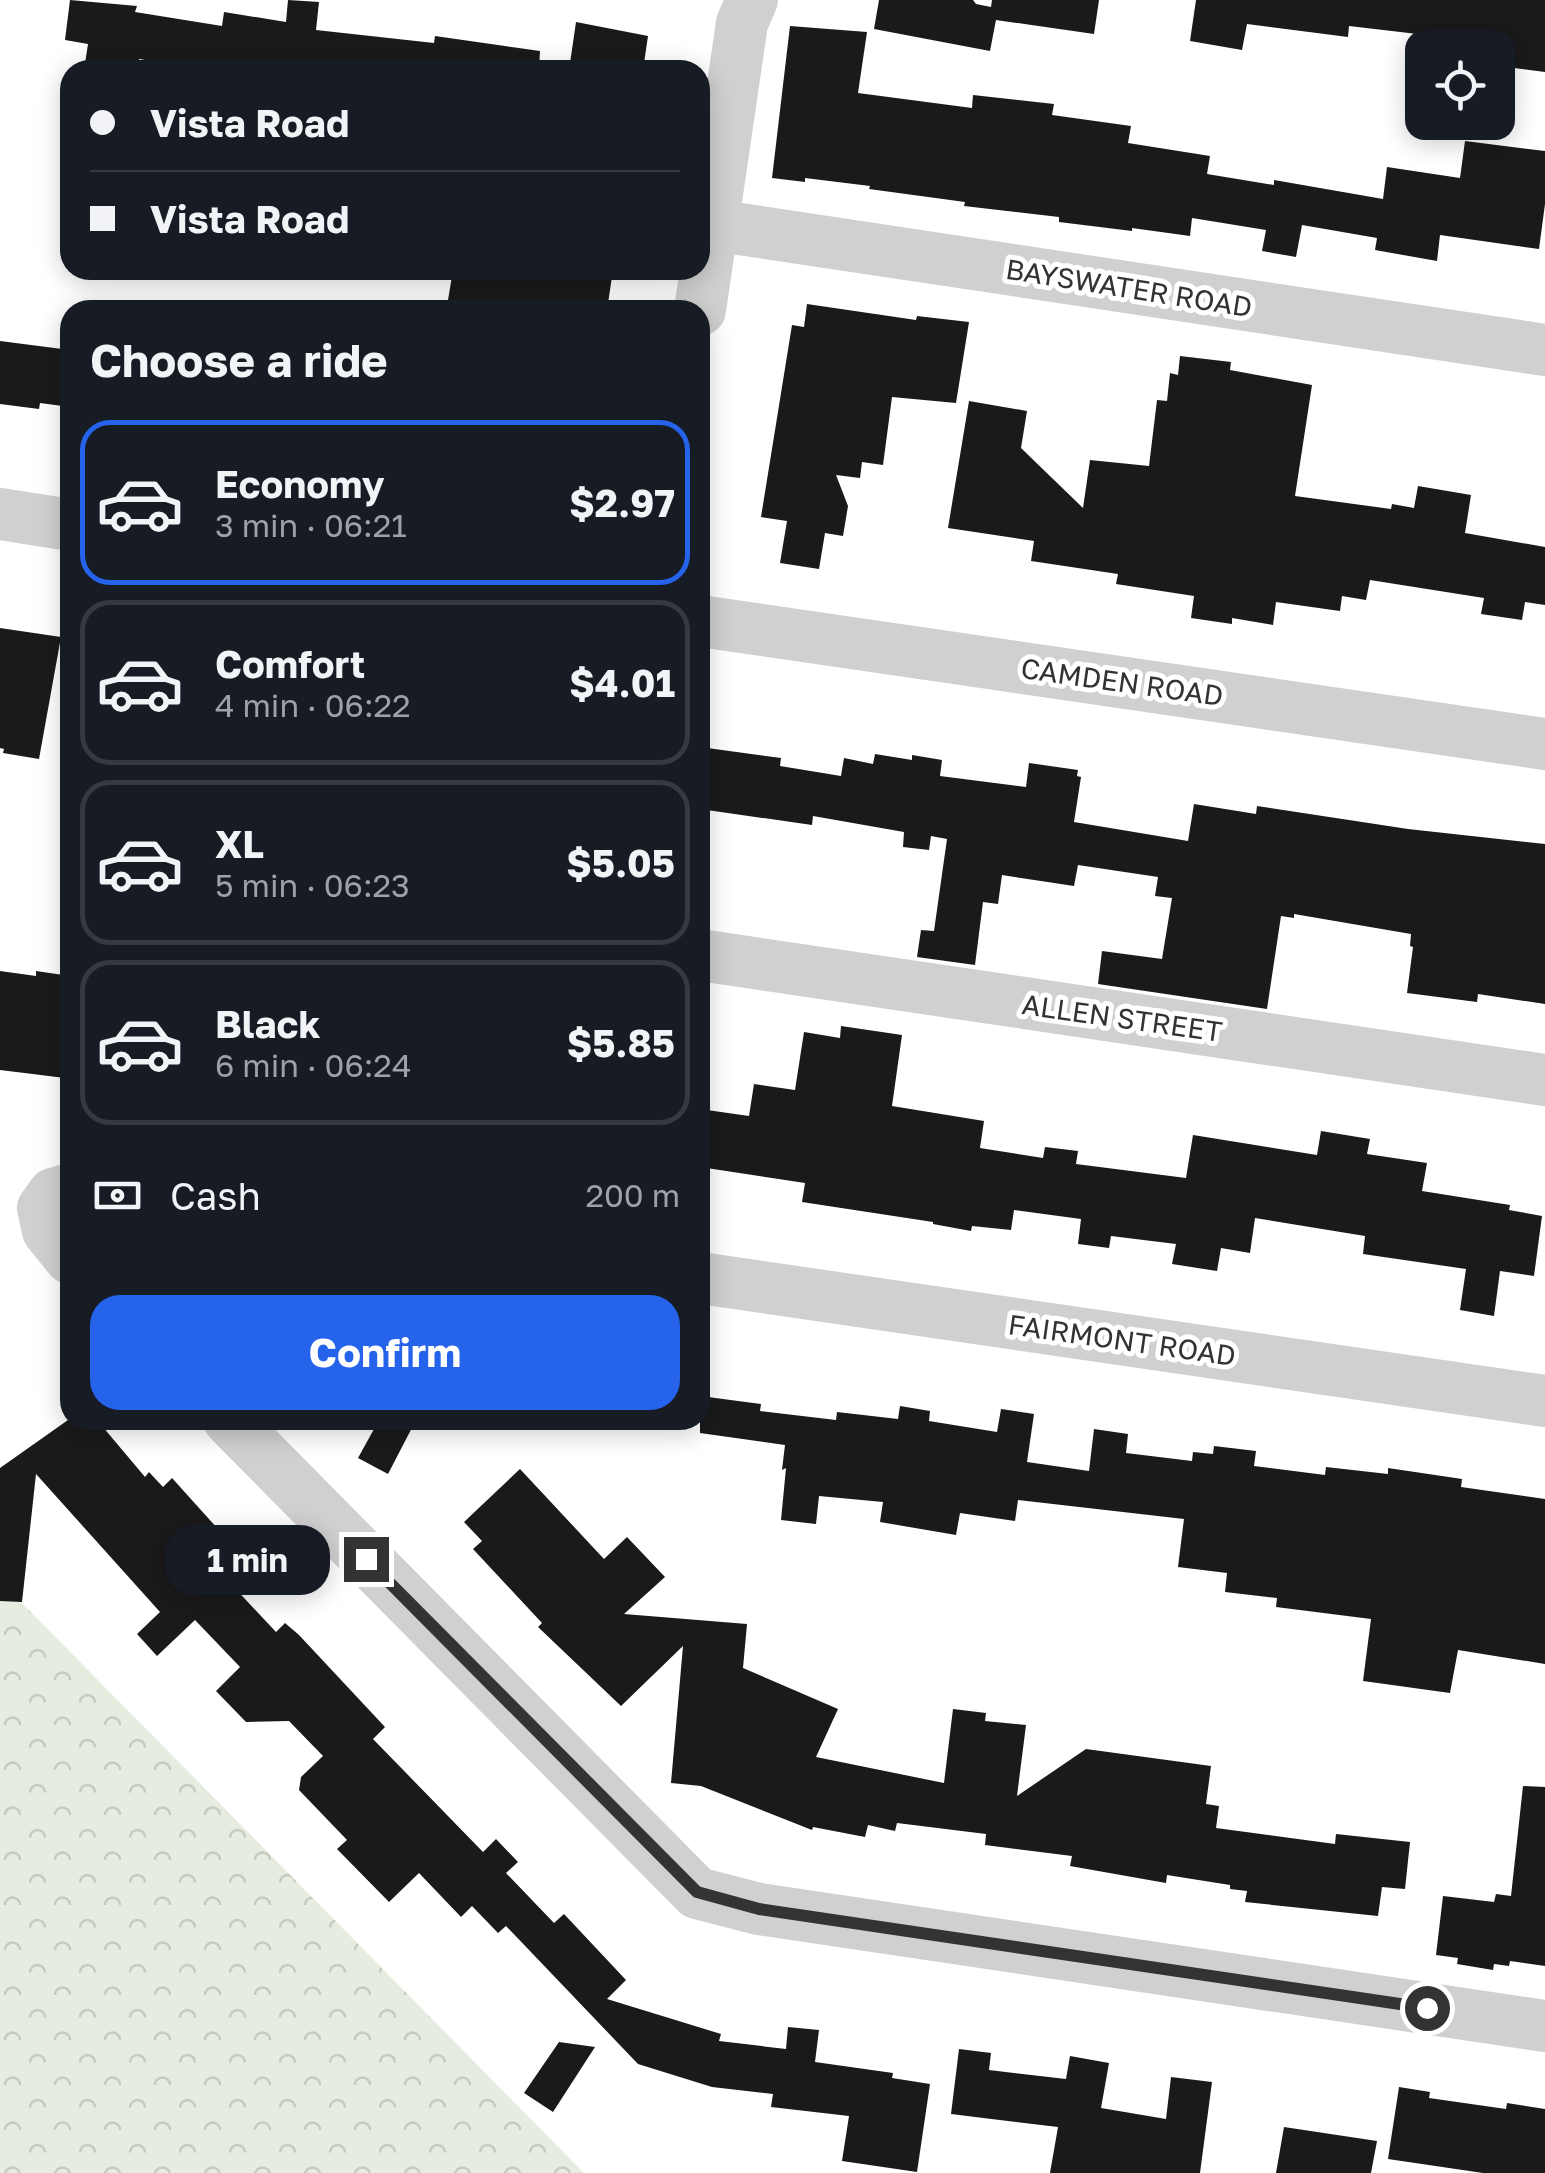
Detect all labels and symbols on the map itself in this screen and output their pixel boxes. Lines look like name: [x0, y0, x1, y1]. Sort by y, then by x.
street label: BAYSWATER ROAD: [1004, 252, 1255, 323]
street label: CAMDEN ROAD: [1019, 651, 1225, 712]
street label: ALLEN STREET: [1020, 987, 1224, 1048]
street label: FAIRMONT ROAD: [1006, 1307, 1238, 1372]
callout: 1 min: [166, 1524, 331, 1594]
route end: [344, 1537, 389, 1582]
route start: [1405, 1986, 1450, 2031]

